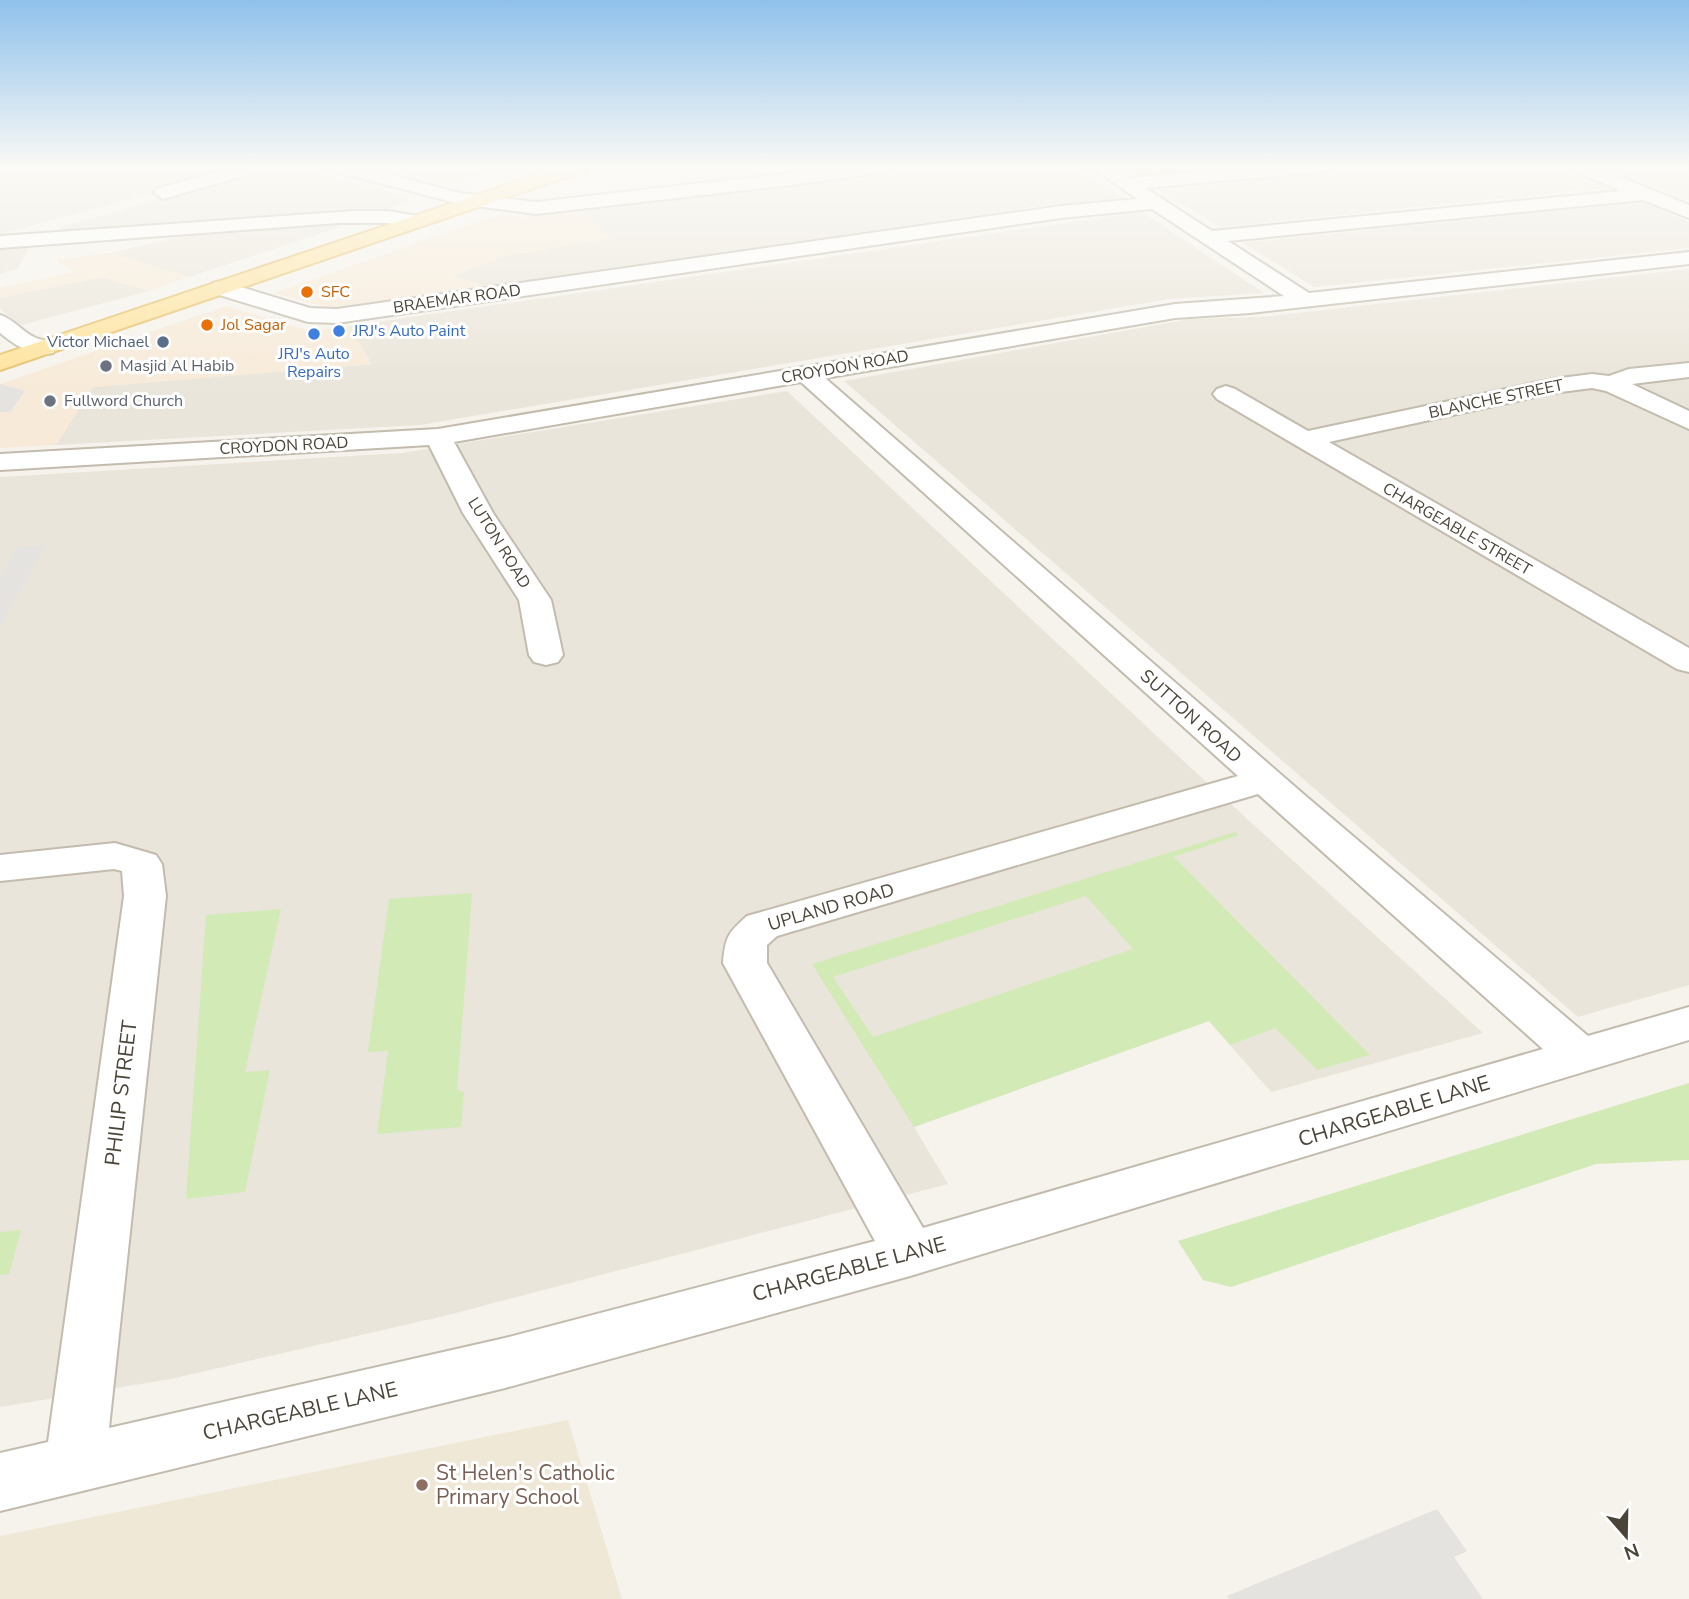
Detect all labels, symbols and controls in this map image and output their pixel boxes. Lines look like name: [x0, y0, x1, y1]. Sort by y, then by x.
street label: BRAEMAR ROAD: [392, 279, 522, 319]
place label: SFC: [321, 281, 350, 303]
marker: SFC: [299, 284, 315, 300]
place label: Jol Sagar: [220, 314, 286, 336]
marker: Jol Sagar: [199, 317, 215, 333]
place label: JRJ's Auto Paint: [352, 320, 466, 342]
marker: JRJ's Auto Paint: [331, 323, 347, 339]
marker: JRJ's Auto Repairs: [306, 326, 322, 342]
place label: Victor Michael: [46, 331, 149, 353]
marker: Victor Michael: [155, 334, 171, 350]
place label: JRJ's Auto Repairs: [277, 343, 350, 383]
street label: CROYDON ROAD: [780, 345, 910, 389]
place label: Masjid Al Habib: [120, 355, 234, 377]
marker: Masjid Al Habib: [98, 358, 114, 374]
street label: BLANCHE STREET: [1427, 374, 1566, 424]
place label: Fullword Church: [64, 390, 183, 412]
marker: Fullword Church: [42, 393, 58, 409]
street label: CROYDON ROAD: [219, 432, 349, 460]
street label: CHARGEABLE STREET: [1379, 477, 1536, 581]
street label: LUTON ROAD: [462, 493, 536, 593]
street label: SUTTON ROAD: [1135, 664, 1247, 768]
street label: UPLAND ROAD: [765, 878, 897, 936]
street label: PHILIP STREET: [98, 1018, 144, 1167]
street label: CHARGEABLE LANE: [1295, 1068, 1493, 1154]
street label: CHARGEABLE LANE: [749, 1230, 949, 1308]
street label: CHARGEABLE LANE: [200, 1375, 400, 1447]
place label: St Helen's Catholic Primary School: [436, 1459, 615, 1511]
marker: St Helen's Catholic Primary School: [414, 1477, 430, 1493]
north arrow: [1591, 1501, 1661, 1571]
text: N: [1620, 1536, 1643, 1566]

